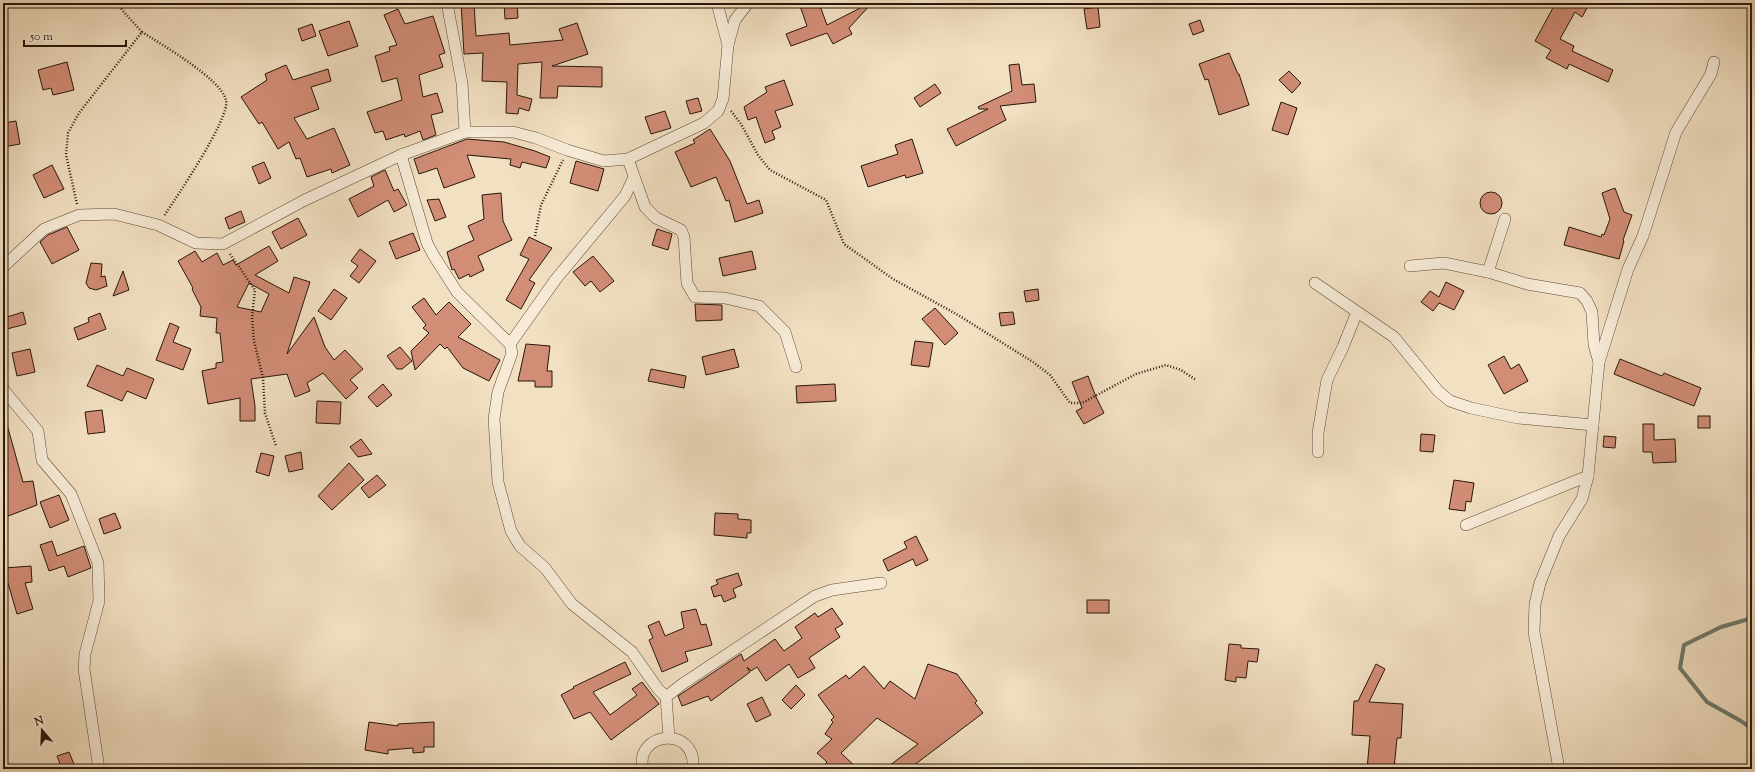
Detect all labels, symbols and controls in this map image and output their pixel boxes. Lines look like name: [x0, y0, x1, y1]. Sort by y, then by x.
scale bar: [24, 22, 126, 48]
text: 50 m: [29, 28, 53, 46]
north arrow: [22, 710, 62, 750]
text: N: [31, 712, 46, 731]

